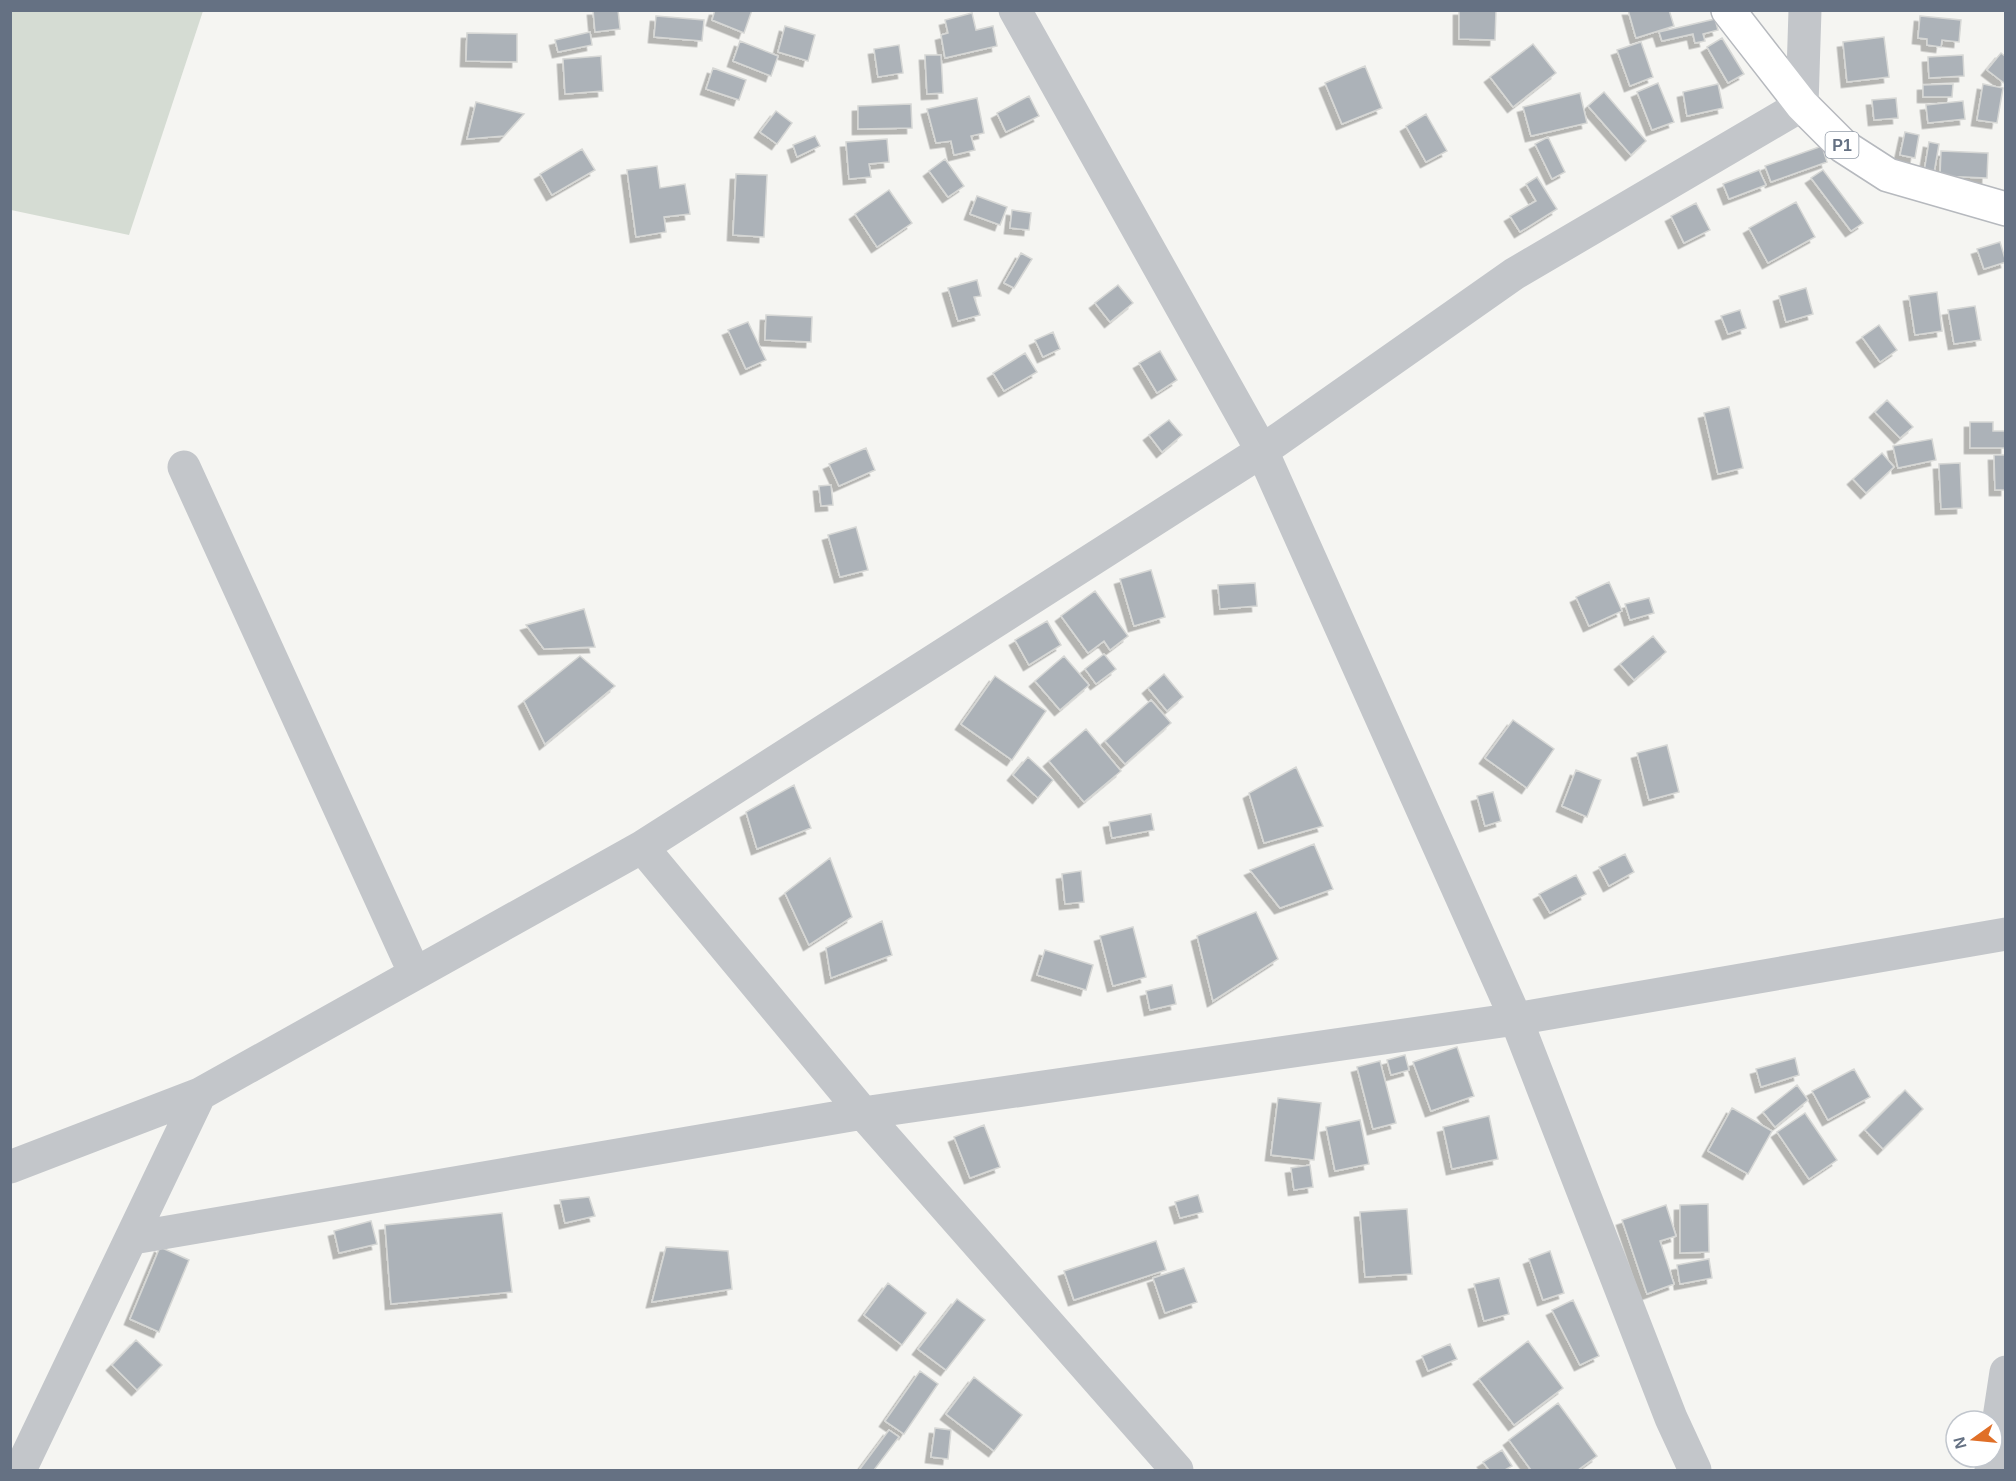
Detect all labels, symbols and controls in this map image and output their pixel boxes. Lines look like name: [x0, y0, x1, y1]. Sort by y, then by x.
road number: P1: [1826, 132, 1858, 158]
north arrow: [1944, 1409, 2004, 1469]
text: N: [1950, 1435, 1970, 1451]

